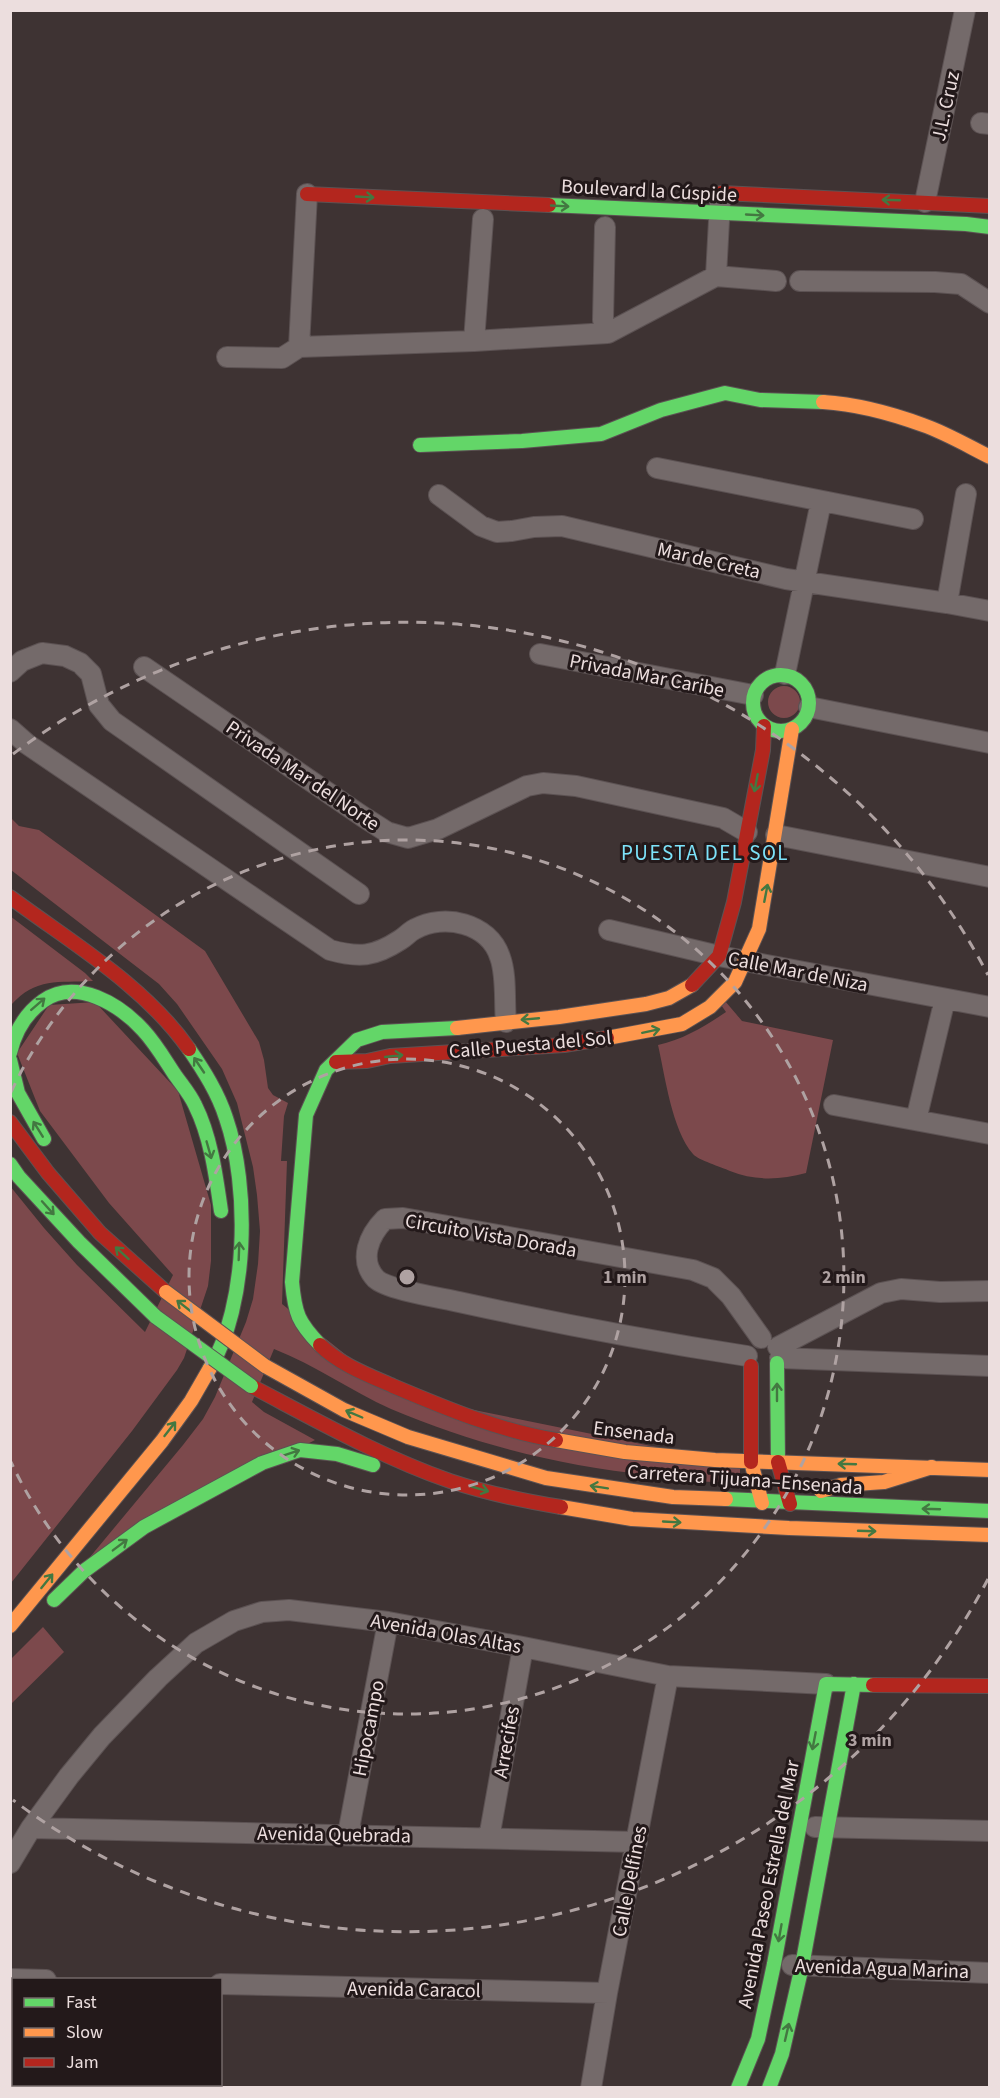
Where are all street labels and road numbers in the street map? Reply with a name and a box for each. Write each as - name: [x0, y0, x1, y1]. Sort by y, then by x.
- street label: J.L. Cruz: [925, 69, 967, 144]
- street label: Boulevard la Cúspide: [560, 172, 738, 210]
- street label: Mar de Creta: [655, 536, 763, 586]
- street label: Privada Mar Caribe: [567, 647, 727, 705]
- street label: Privada Mar del Norte: [220, 714, 385, 838]
- street label: Calle Mar de Niza: [725, 945, 870, 999]
- street label: Calle Puesta del Sol: [448, 1024, 612, 1066]
- street label: Circuito Vista Dorada: [403, 1207, 579, 1265]
- street label: Ensenada: [591, 1414, 676, 1452]
- street label: Carretera Tijuana–Ensenada: [626, 1458, 864, 1502]
- street label: Avenida Olas Altas: [368, 1607, 523, 1661]
- street label: Hipocampo: [346, 1678, 392, 1779]
- street label: Arrecifes: [487, 1704, 527, 1780]
- street label: Avenida Paseo Estrella del Mar: [731, 1758, 807, 2011]
- street label: Avenida Quebrada: [257, 1820, 411, 1850]
- street label: Calle Delfines: [605, 1823, 655, 1939]
- street label: Avenida Agua Marina: [794, 1952, 970, 1986]
- street label: Avenida Caracol: [347, 1975, 481, 2005]

